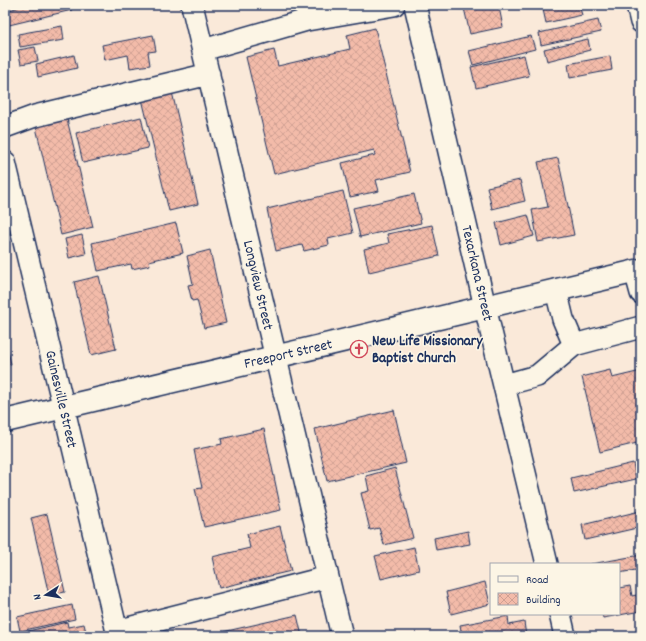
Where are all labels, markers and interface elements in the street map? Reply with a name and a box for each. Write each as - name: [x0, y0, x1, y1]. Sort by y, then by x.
- street label: Texarkana Street: [454, 223, 498, 324]
- street label: Longview Street: [236, 238, 278, 333]
- place label: New Life Missionary Baptist Church: [372, 331, 483, 370]
- street label: Freeport Street: [242, 334, 335, 376]
- church icon: New Life Missionary Baptist Church: [349, 339, 369, 359]
- street label: Gainesville Street: [38, 348, 82, 451]
- legend: [490, 563, 620, 615]
- text: Road: [526, 572, 548, 589]
- north arrow: [26, 575, 66, 615]
- text: N: [30, 592, 47, 601]
- text: Building: [526, 592, 561, 609]

